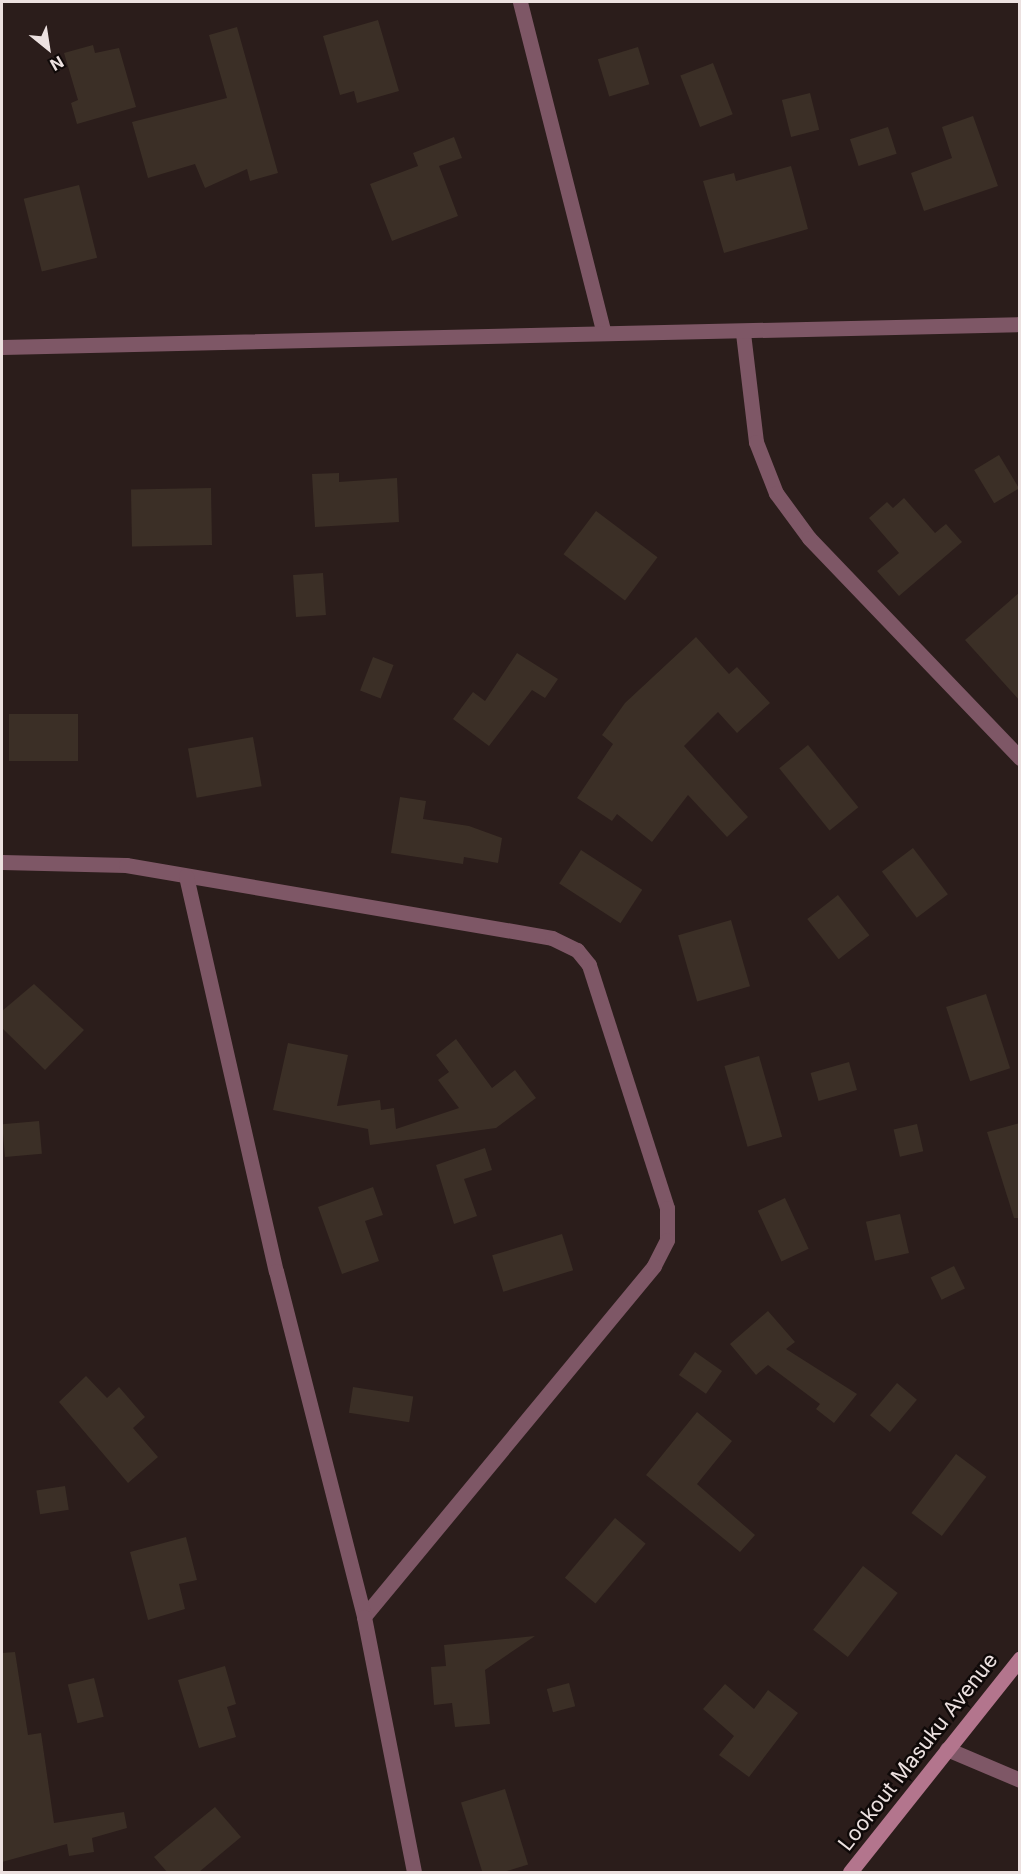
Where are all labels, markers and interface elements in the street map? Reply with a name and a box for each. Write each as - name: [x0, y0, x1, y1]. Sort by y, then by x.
- north arrow: [18, 18, 78, 78]
- text: N: [47, 52, 67, 75]
- street label: Lookout Masuku Avenue: [833, 1648, 1003, 1856]

